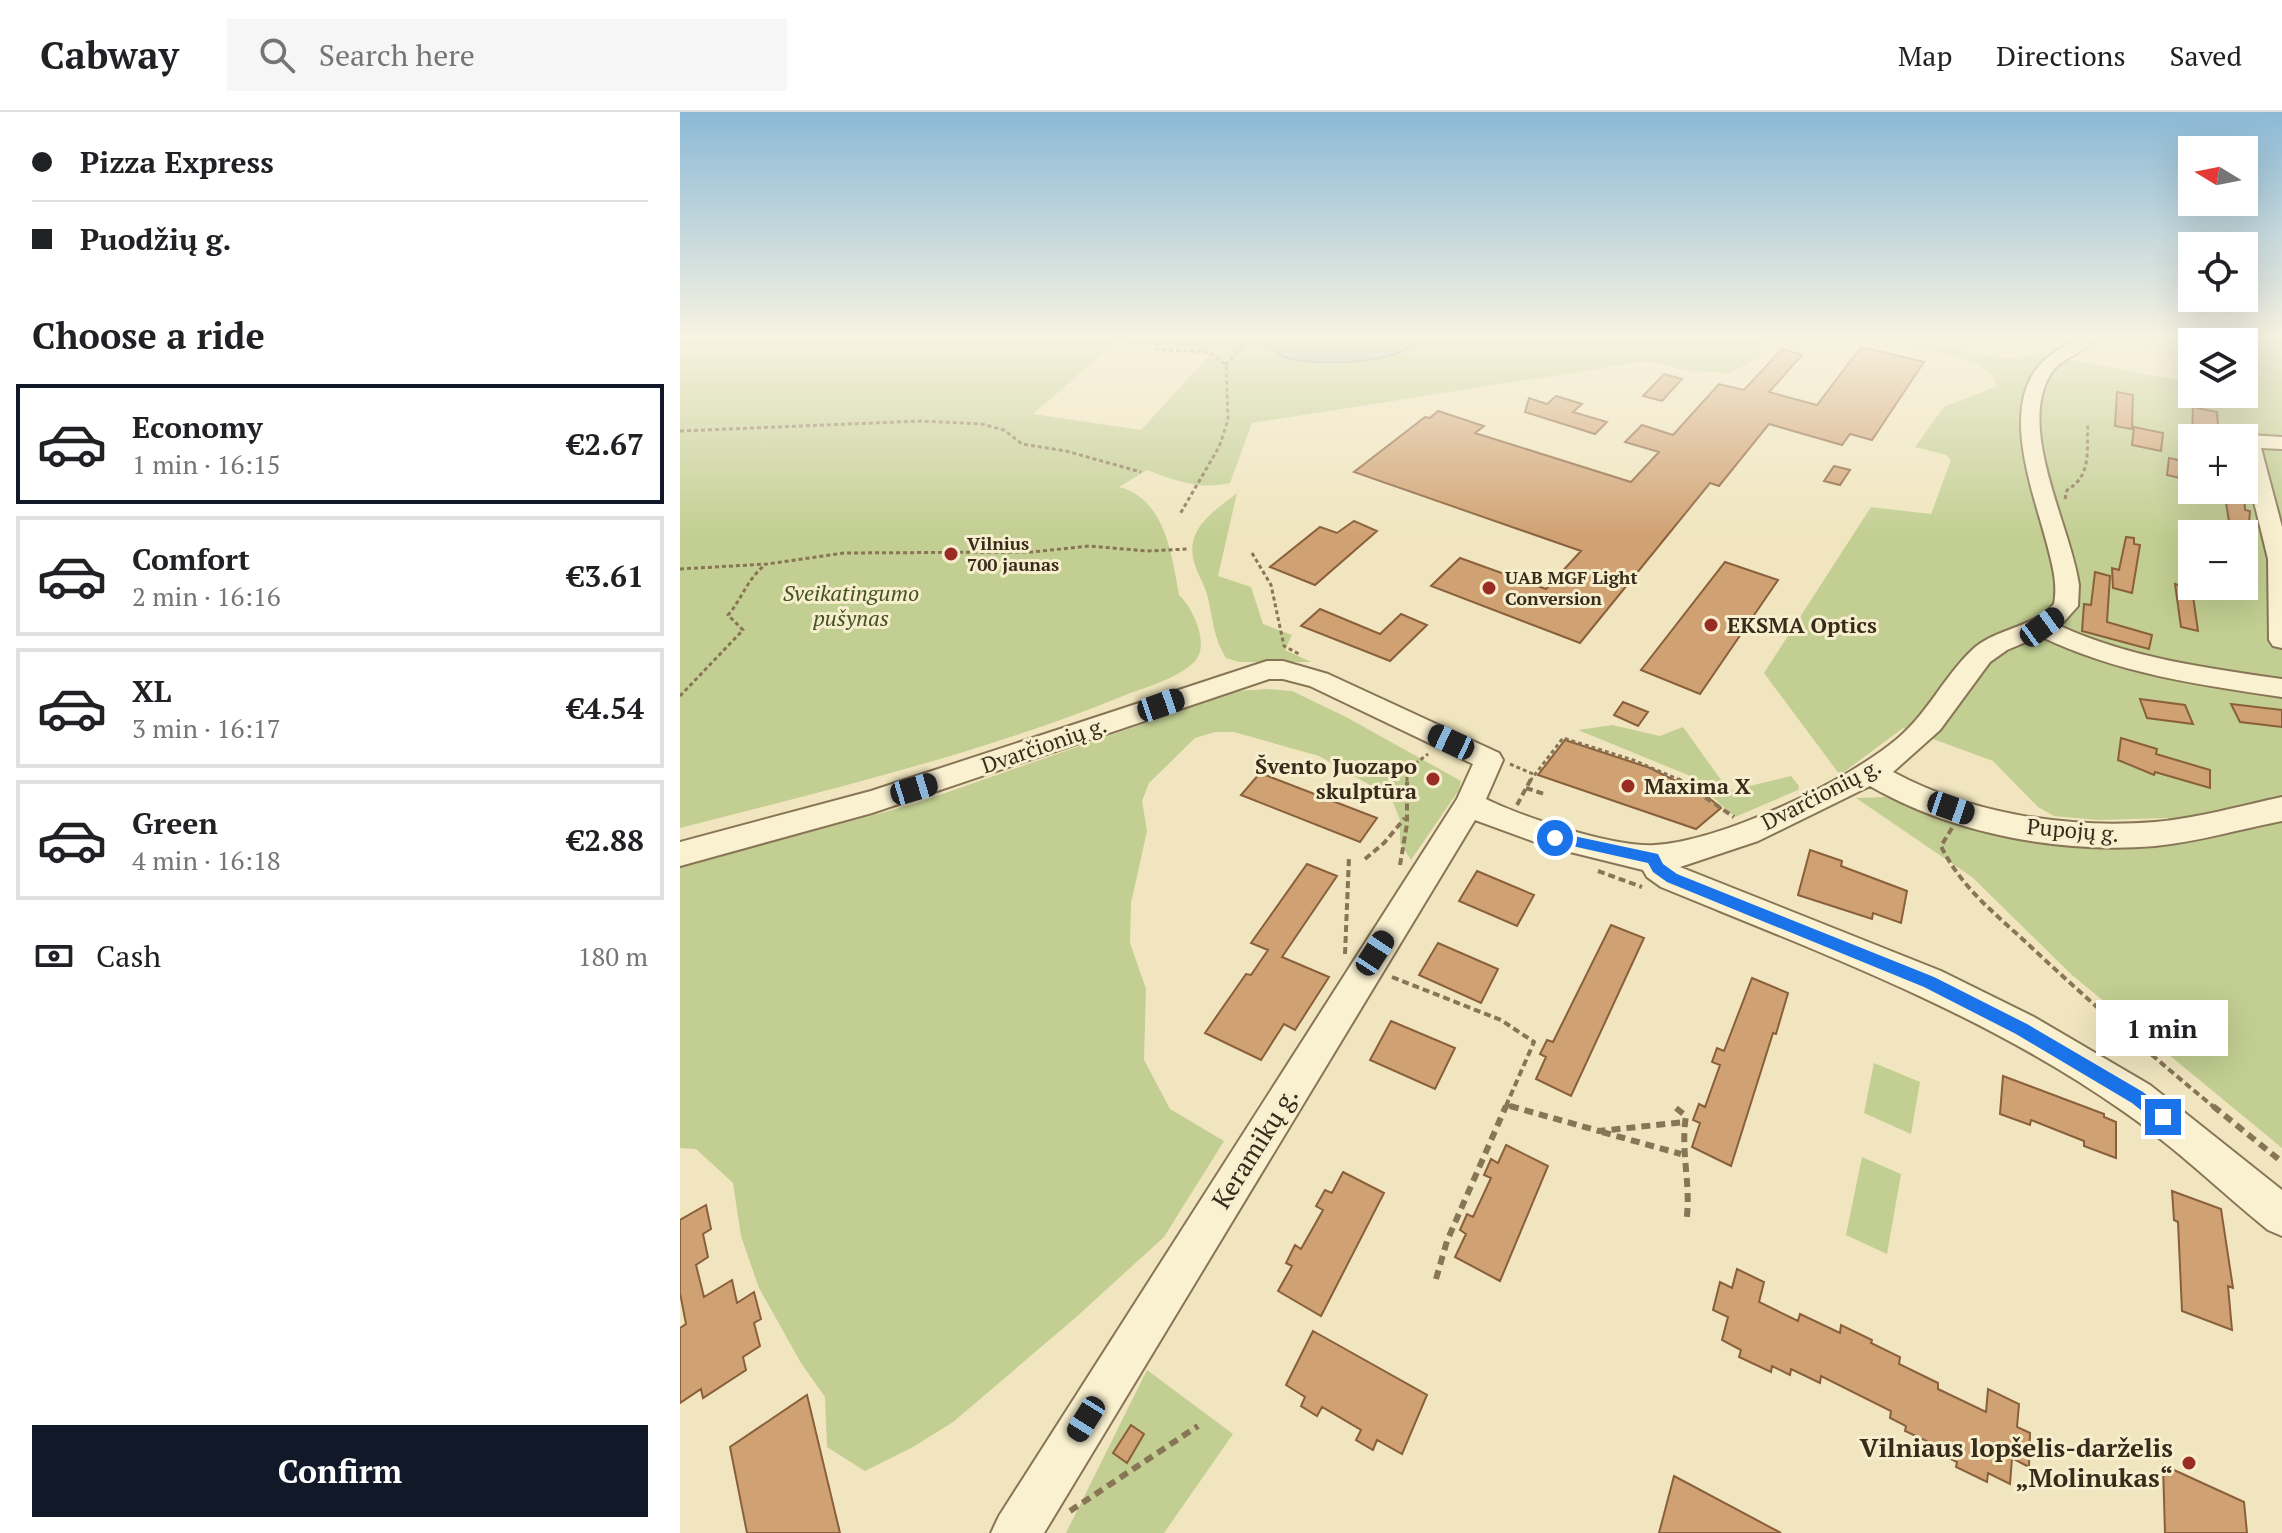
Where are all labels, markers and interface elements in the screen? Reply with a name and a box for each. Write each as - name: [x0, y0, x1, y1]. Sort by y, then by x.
- search box: [227, 19, 787, 91]
- text: Cabway: [40, 30, 179, 80]
- icon: search: [255, 33, 299, 77]
- text: Search here: [319, 35, 475, 75]
- text: Map: [1898, 37, 1952, 74]
- text: Directions: [1996, 37, 2126, 74]
- text: Saved: [2170, 37, 2242, 74]
- north arrow: [2178, 136, 2258, 216]
- map controls: [2178, 136, 2258, 600]
- text: Pizza Express: [80, 142, 274, 182]
- text: Puodžių g.: [80, 219, 231, 259]
- button: locate: [2178, 232, 2258, 312]
- text: Choose a ride: [32, 312, 265, 359]
- button: layers: [2178, 328, 2258, 408]
- text: Economy: [132, 407, 263, 447]
- icon: car: [36, 408, 108, 480]
- text: €2.67: [567, 424, 644, 464]
- button: +: [2178, 424, 2258, 504]
- text: 1 min · 16:15: [132, 447, 281, 481]
- button: −: [2178, 520, 2258, 600]
- place label: Vilnius 700 jaunas: [967, 531, 1059, 576]
- text: Comfort: [132, 539, 250, 579]
- icon: car: [36, 540, 108, 612]
- marker: Vilnius 700 jaunas: [942, 545, 960, 563]
- text: €3.61: [567, 556, 644, 596]
- place label: UAB MGF Light Conversion: [1505, 565, 1638, 610]
- park label: Sveikatingumo pušynas: [783, 578, 919, 632]
- text: 2 min · 16:16: [132, 579, 281, 613]
- marker: UAB MGF Light Conversion: [1480, 579, 1498, 597]
- car: [2016, 603, 2068, 651]
- place label: EKSMA Optics: [1727, 610, 1877, 639]
- marker: EKSMA Optics: [1702, 616, 1720, 634]
- text: XL: [132, 671, 171, 711]
- icon: car: [36, 672, 108, 744]
- car: [1134, 686, 1188, 724]
- text: €4.54: [567, 688, 644, 728]
- street label: Dvarčionių g.: [977, 710, 1110, 780]
- text: 3 min · 16:17: [132, 711, 281, 745]
- car: [1424, 721, 1478, 763]
- place label: Švento Juozapo skulptūra: [1255, 751, 1417, 805]
- street label: Dvarčionių g.: [1756, 751, 1886, 836]
- marker: Švento Juozapo skulptūra: [1424, 770, 1442, 788]
- car: [888, 771, 940, 807]
- place label: Maxima X: [1644, 771, 1751, 800]
- marker: Maxima X: [1619, 777, 1637, 795]
- car: [1924, 789, 1978, 827]
- text: Green: [132, 803, 218, 843]
- icon: car: [36, 804, 108, 876]
- street label: Pupojų g.: [2026, 811, 2120, 848]
- text: €2.88: [567, 820, 644, 860]
- route start: [1537, 820, 1573, 856]
- text: 4 min · 16:18: [132, 843, 281, 877]
- car: [1352, 926, 1398, 980]
- icon: cash: [32, 934, 76, 978]
- text: Cash: [96, 936, 161, 976]
- text: 180 m: [578, 939, 648, 973]
- callout: 1 min: [2097, 1001, 2229, 1057]
- text: 1 min: [2126, 1011, 2198, 1045]
- street label: Keramikų g.: [1203, 1080, 1305, 1215]
- route end: [2145, 1099, 2181, 1135]
- car: [1063, 1392, 1109, 1446]
- button: Confirm: [32, 1425, 648, 1517]
- place label: Vilniaus lopšelis-darželis „Molinukas“: [1859, 1430, 2173, 1494]
- marker: Vilniaus lopšelis-darželis „Molinukas“: [2180, 1454, 2198, 1472]

